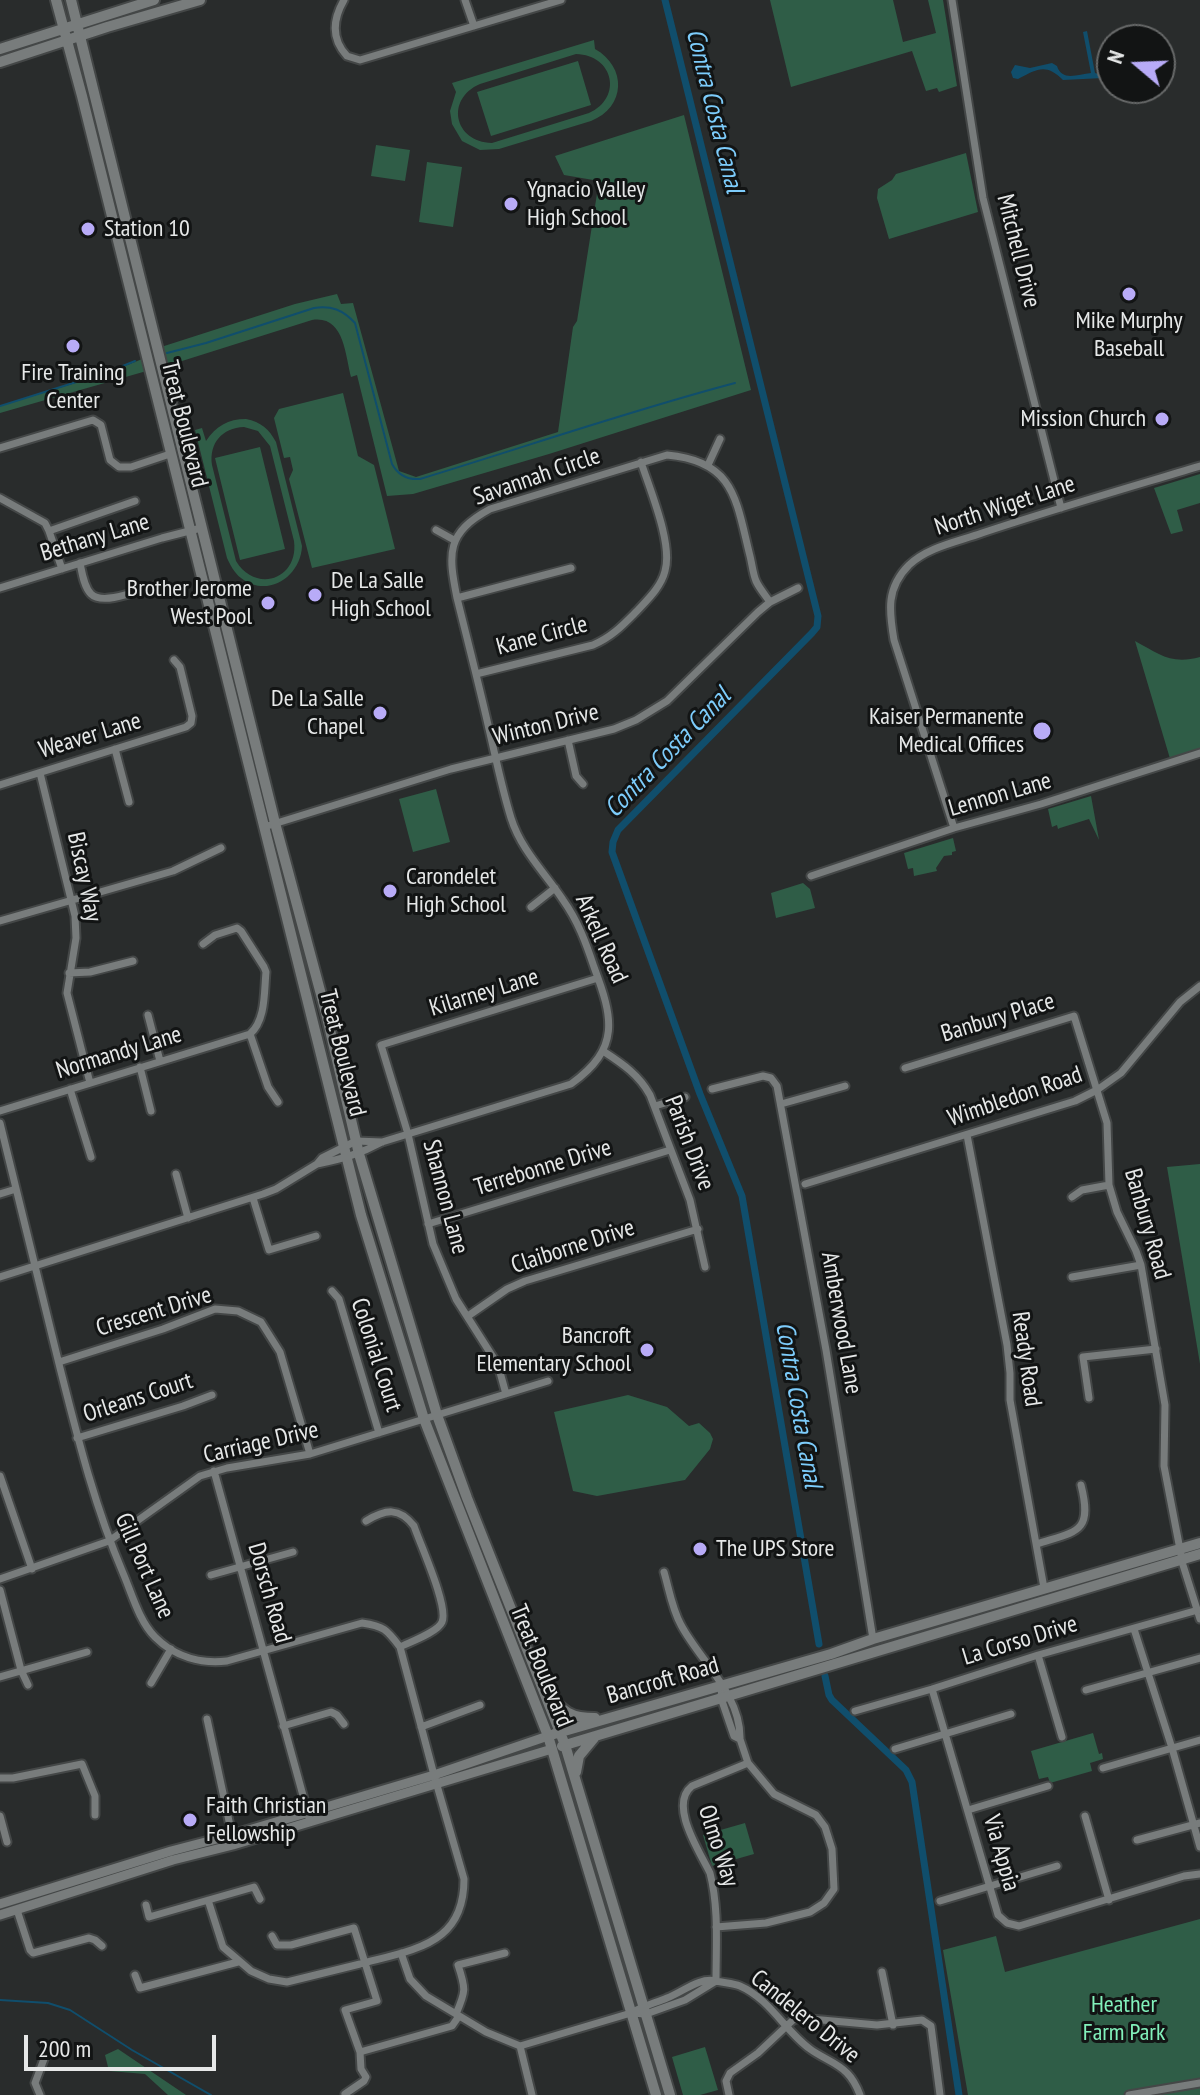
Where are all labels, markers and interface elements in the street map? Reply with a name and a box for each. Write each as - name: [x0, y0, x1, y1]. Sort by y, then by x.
- north arrow: [1096, 24, 1176, 104]
- water label: Contra Costa Canal: [679, 26, 749, 196]
- text: N: [1100, 47, 1130, 67]
- place label: Ygnacio Valley High School: [527, 176, 645, 232]
- street label: Mitchell Drive: [990, 191, 1046, 311]
- marker: Ygnacio Valley High School: [502, 195, 520, 213]
- place label: Station 10: [104, 215, 190, 243]
- marker: Station 10: [79, 220, 97, 238]
- marker: Mike Murphy Baseball: [1120, 285, 1138, 303]
- place label: Mike Murphy Baseball: [1076, 307, 1182, 363]
- marker: Fire Training Center: [64, 337, 82, 355]
- street label: Treat Boulevard: [154, 358, 214, 490]
- place label: Fire Training Center: [21, 359, 125, 415]
- place label: Mission Church: [1020, 405, 1146, 433]
- marker: Mission Church: [1153, 410, 1171, 428]
- street label: Savannah Circle: [470, 442, 604, 512]
- street label: North Wiget Lane: [931, 470, 1079, 542]
- street label: Bethany Lane: [37, 508, 153, 568]
- place label: De La Salle High School: [331, 567, 431, 623]
- place label: Brother Jerome West Pool: [127, 575, 252, 631]
- marker: De La Salle High School: [306, 586, 324, 604]
- marker: Brother Jerome West Pool: [259, 594, 277, 612]
- street label: Kane Circle: [493, 610, 591, 662]
- water label: Contra Costa Canal: [598, 682, 738, 824]
- place label: De La Salle Chapel: [271, 685, 364, 741]
- street label: Winton Drive: [490, 698, 602, 752]
- place label: Kaiser Permanente Medical Offices: [869, 703, 1024, 759]
- marker: De La Salle Chapel: [371, 704, 389, 722]
- street label: Weaver Lane: [35, 707, 145, 765]
- marker: Kaiser Permanente Medical Offices: [1031, 720, 1053, 742]
- street label: Lennon Lane: [945, 767, 1055, 823]
- street label: Biscay Way: [60, 830, 108, 924]
- place label: Carondelet High School: [406, 863, 506, 919]
- marker: Carondelet High School: [381, 882, 399, 900]
- street label: Arkell Road: [569, 890, 633, 988]
- street label: Kilarney Lane: [426, 963, 542, 1023]
- street label: Treat Boulevard: [312, 987, 372, 1119]
- street label: Banbury Place: [938, 987, 1058, 1049]
- street label: Normandy Lane: [53, 1020, 185, 1086]
- street label: Wimbledon Road: [944, 1061, 1086, 1133]
- street label: Parish Drive: [658, 1092, 720, 1194]
- street label: Terrebonne Drive: [471, 1134, 615, 1202]
- street label: Shannon Lane: [416, 1137, 474, 1257]
- street label: Banbury Road: [1117, 1165, 1177, 1283]
- street label: Claiborne Drive: [508, 1214, 638, 1280]
- street label: Amberwood Lane: [814, 1250, 868, 1396]
- street label: Crescent Drive: [93, 1281, 215, 1343]
- street label: Colonial Court: [344, 1295, 408, 1415]
- street label: Ready Road: [1005, 1310, 1047, 1408]
- water label: Contra Costa Canal: [768, 1320, 828, 1490]
- place label: Bancroft Elementary School: [477, 1322, 631, 1378]
- marker: Bancroft Elementary School: [638, 1341, 656, 1359]
- street label: Orleans Court: [80, 1367, 196, 1429]
- street label: Carriage Drive: [201, 1416, 321, 1470]
- street label: Gill Port Lane: [108, 1509, 180, 1623]
- place label: The UPS Store: [716, 1535, 835, 1563]
- street label: Dorsch Road: [241, 1540, 297, 1646]
- marker: The UPS Store: [691, 1540, 709, 1558]
- street label: Treat Boulevard: [503, 1601, 579, 1731]
- street label: La Corso Drive: [959, 1610, 1081, 1672]
- street label: Bancroft Road: [604, 1651, 722, 1711]
- place label: Faith Christian Fellowship: [206, 1792, 326, 1848]
- street label: Olmo Way: [691, 1802, 745, 1890]
- marker: Faith Christian Fellowship: [181, 1811, 199, 1829]
- street label: Via Appia: [976, 1812, 1026, 1894]
- street label: Candelero Drive: [745, 1964, 865, 2070]
- park label: Heather Farm Park: [1083, 1991, 1165, 2047]
- scale bar: [28, 2019, 220, 2069]
- text: 200 m: [38, 2033, 91, 2064]

